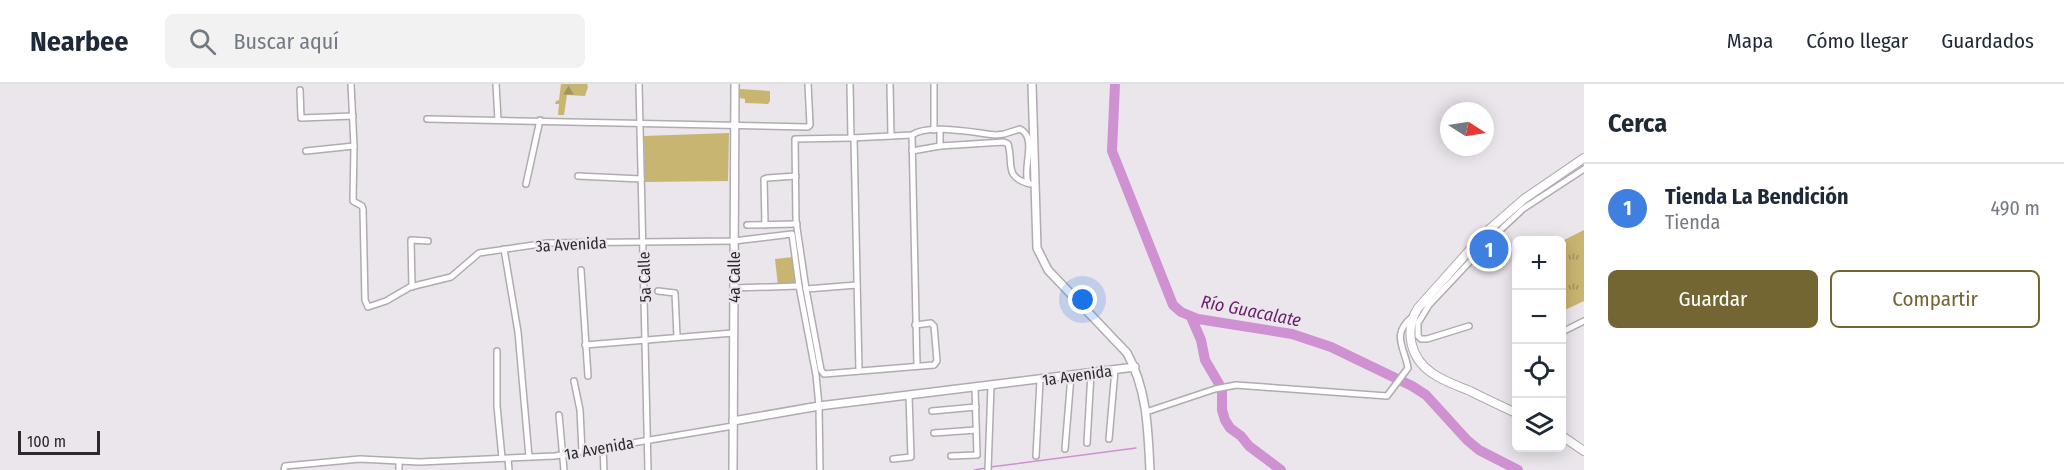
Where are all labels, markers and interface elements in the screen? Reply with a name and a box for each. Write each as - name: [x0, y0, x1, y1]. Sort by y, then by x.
- search box: [165, 14, 585, 68]
- text: Nearbee: [30, 25, 129, 58]
- icon: search: [186, 25, 219, 58]
- text: Buscar aquí: [234, 28, 339, 55]
- text: Mapa: [1727, 28, 1773, 54]
- text: Cómo llegar: [1806, 28, 1908, 54]
- text: Guardados: [1941, 28, 2034, 54]
- north arrow: [1440, 102, 1494, 156]
- text: Cerca: [1608, 108, 1667, 139]
- text: Tienda La Bendición: [1665, 183, 1849, 210]
- text: 1: [1623, 196, 1632, 220]
- text: 490 m: [1990, 196, 2040, 220]
- text: Tienda: [1665, 210, 1720, 234]
- pin: 1: [1470, 226, 1508, 272]
- street label: 3a Avenida: [535, 233, 607, 256]
- map controls: [1512, 236, 1566, 452]
- button: +: [1512, 236, 1566, 290]
- street label: 5a Calle: [634, 251, 655, 303]
- street label: 4a Calle: [725, 251, 744, 303]
- button: Guardar: [1608, 270, 1818, 328]
- button: Compartir: [1830, 270, 2040, 328]
- your location: [1068, 285, 1097, 314]
- button: −: [1512, 290, 1566, 344]
- water label: Río Guacalate: [1199, 291, 1303, 332]
- button: locate: [1512, 344, 1566, 398]
- street label: 1a Avenida: [1041, 361, 1113, 390]
- button: layers: [1512, 398, 1566, 452]
- scale bar: [18, 428, 100, 456]
- text: 100 m: [27, 432, 66, 451]
- street label: 1a Avenida: [563, 433, 635, 464]

